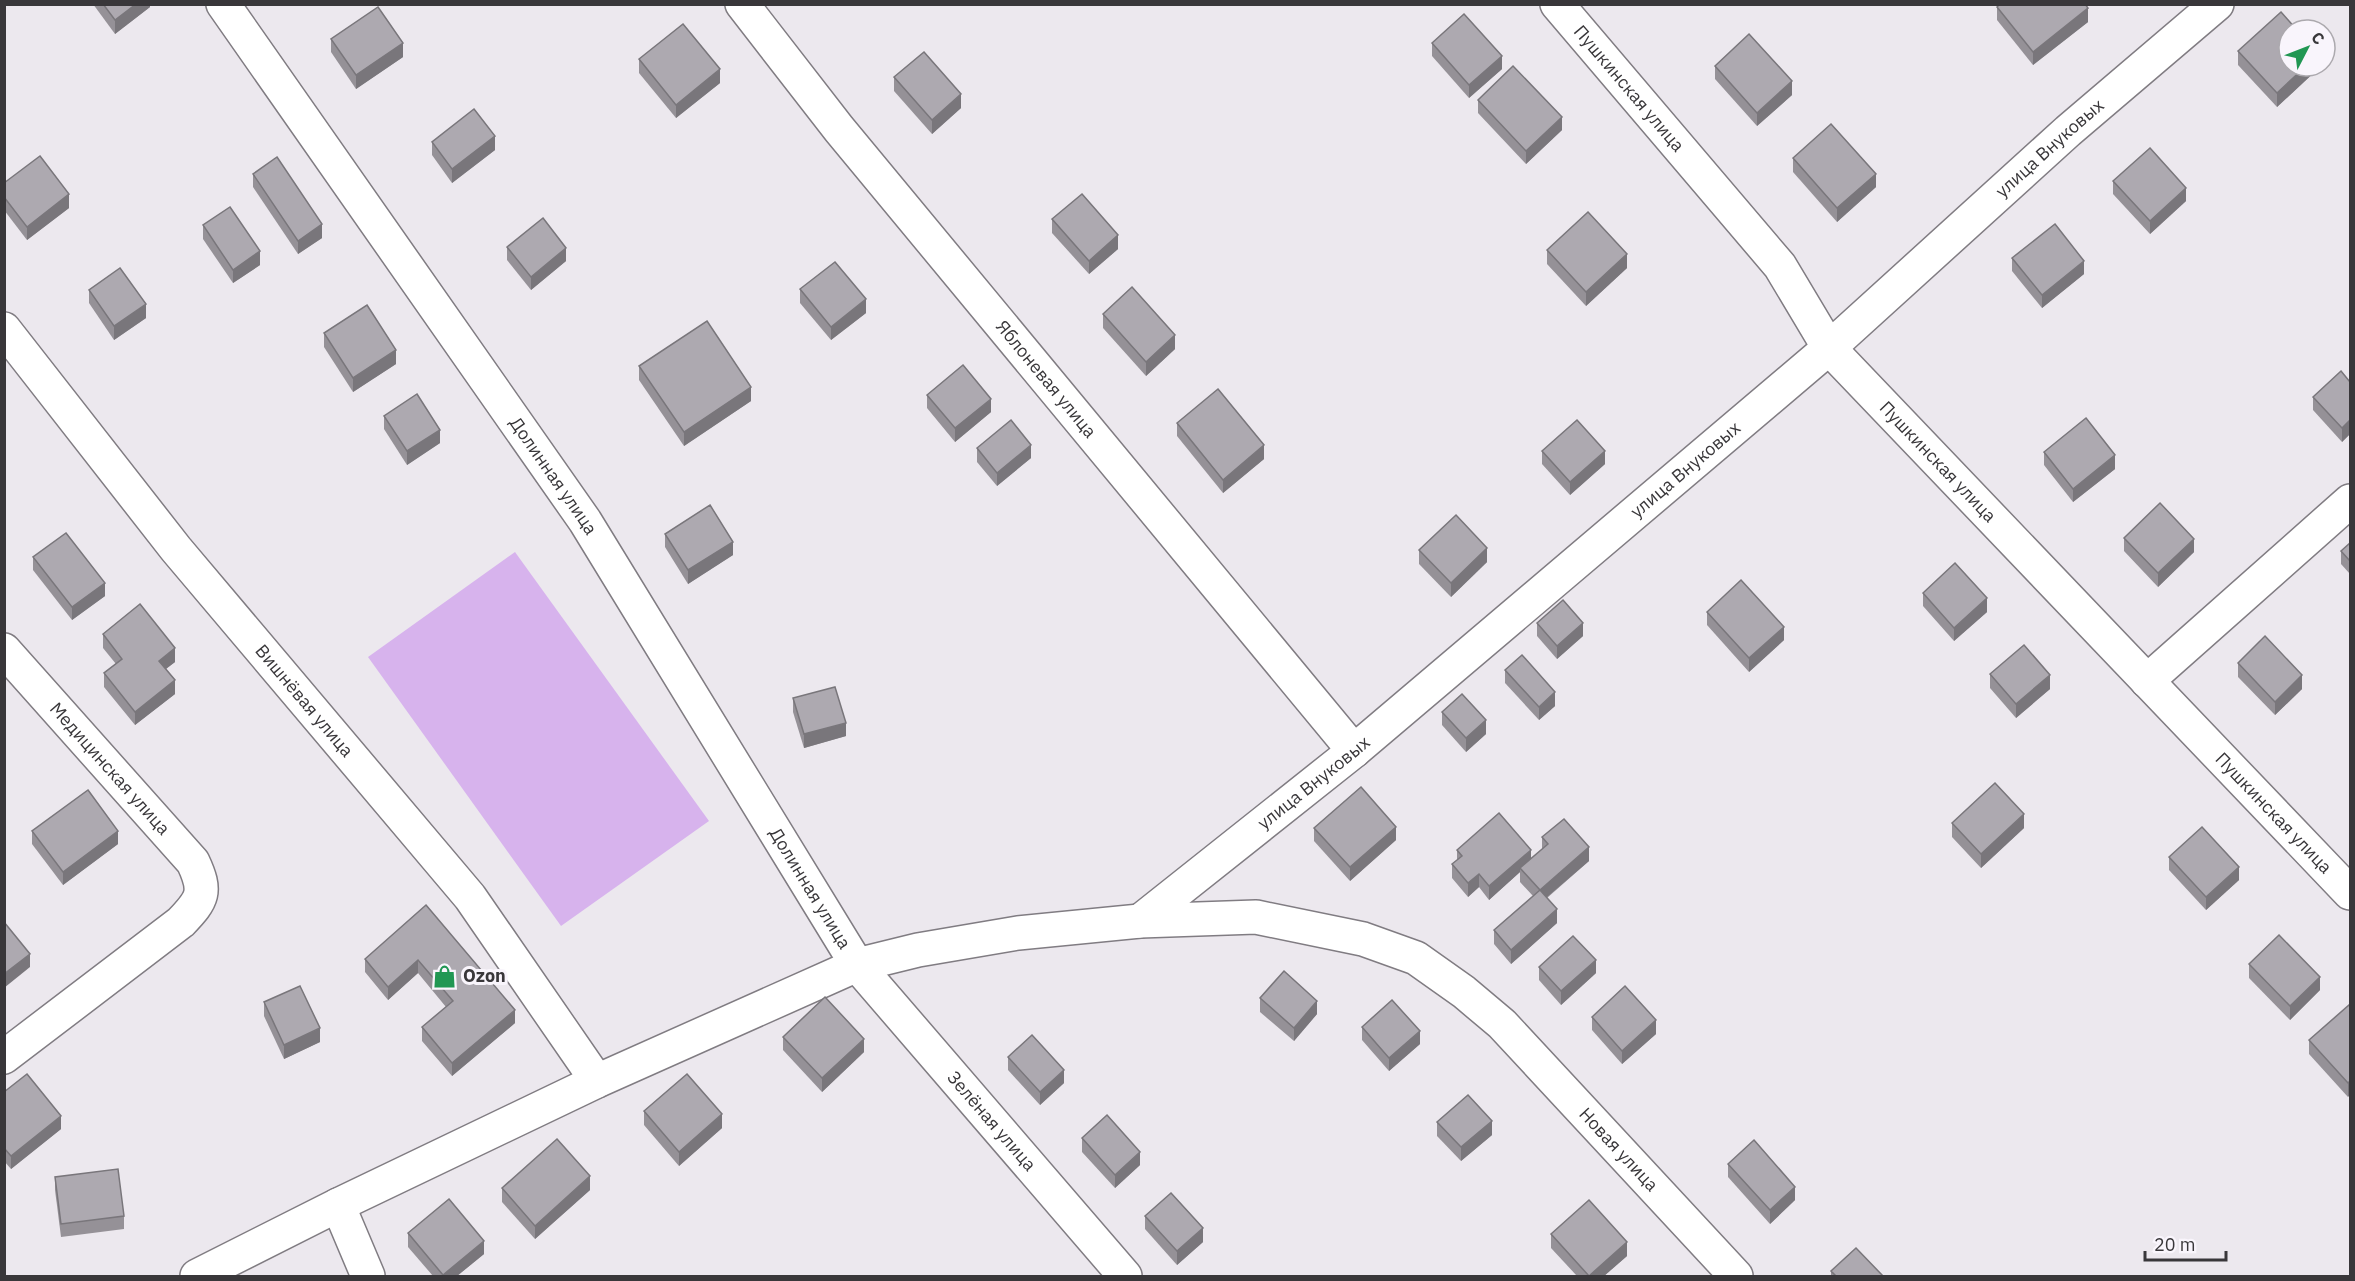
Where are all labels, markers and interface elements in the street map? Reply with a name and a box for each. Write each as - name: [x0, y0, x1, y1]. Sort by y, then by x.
- north arrow: [2277, 18, 2337, 78]
- street label: Пушкинская улица: [1569, 20, 1690, 157]
- text: С: [2307, 27, 2329, 49]
- street label: улица Внуковых: [1991, 94, 2108, 202]
- street label: Яблоневая улица: [991, 315, 1102, 443]
- street label: Пушкинская улица: [1875, 396, 2002, 527]
- street label: Долинная улица: [505, 412, 603, 539]
- street label: улица Внуковых: [1625, 416, 1745, 523]
- street label: Вишнёвая улица: [250, 639, 359, 762]
- street label: Медицинская улица: [45, 697, 176, 840]
- street label: улица Внуковых: [1253, 731, 1374, 834]
- street label: Пушкинская улица: [2211, 747, 2338, 878]
- street label: Долинная улица: [765, 823, 857, 953]
- shop icon: Ozon: [432, 963, 458, 989]
- place label: Ozon: [463, 964, 506, 987]
- street label: Зелёная улица: [943, 1066, 1042, 1176]
- street label: Новая улица: [1574, 1102, 1664, 1196]
- scale bar: [2145, 1224, 2226, 1262]
- text: 20 m: [2154, 1233, 2196, 1256]

